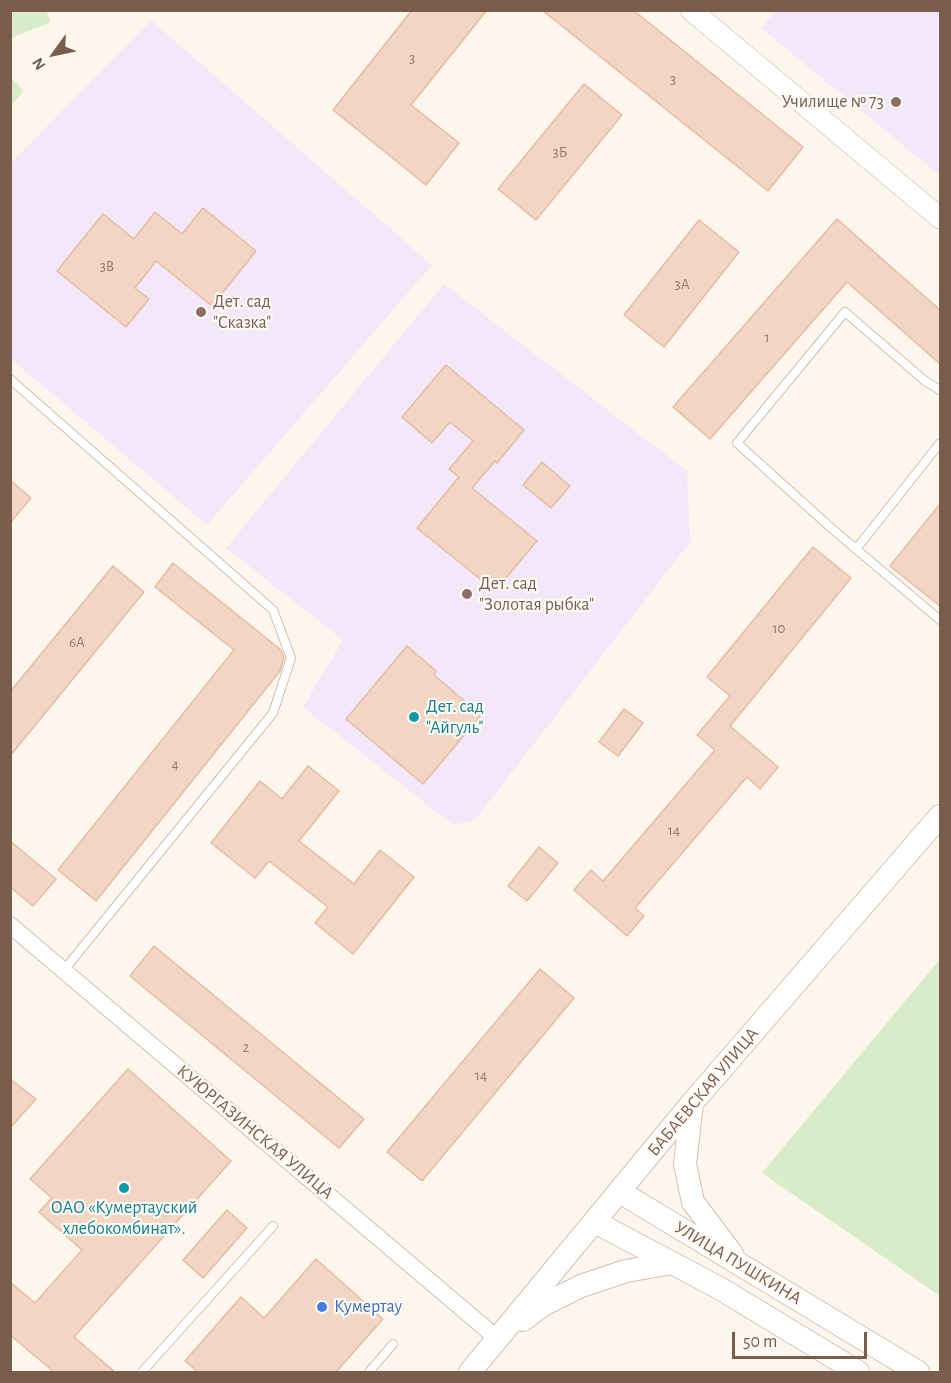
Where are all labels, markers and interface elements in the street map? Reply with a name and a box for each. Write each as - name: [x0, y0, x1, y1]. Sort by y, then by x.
- north arrow: [24, 24, 84, 84]
- house number: 3: [409, 49, 415, 67]
- text: N: [29, 55, 49, 73]
- house number: 3: [670, 70, 676, 88]
- place label: Училище № 73: [781, 91, 884, 113]
- marker: Училище № 73: [889, 95, 903, 109]
- house number: 3Б: [553, 143, 567, 161]
- house number: 3В: [100, 257, 114, 275]
- house number: 3А: [675, 275, 689, 293]
- place label: Дет. сад "Сказка": [213, 291, 271, 334]
- marker: Дет. сад "Сказка": [194, 305, 208, 319]
- house number: 1: [764, 328, 770, 346]
- place label: Дет. сад "Золотая рыбка": [479, 573, 594, 616]
- marker: Дет. сад "Золотая рыбка": [460, 587, 474, 601]
- house number: 10: [772, 619, 786, 637]
- house number: 6А: [69, 633, 85, 651]
- place label: Дет. сад "Айгуль": [426, 696, 484, 738]
- marker: Дет. сад "Айгуль": [407, 710, 421, 724]
- house number: 4: [171, 755, 179, 773]
- house number: 14: [668, 821, 680, 839]
- street label: БАБАЕВСКАЯ УЛИЦА: [643, 1023, 763, 1161]
- house number: 2: [243, 1038, 249, 1056]
- street label: КУЮРГАЗИНСКАЯ УЛИЦА: [172, 1060, 338, 1204]
- house number: 14: [475, 1066, 487, 1084]
- marker: ОАО «Кумертауский хлебокомбинат».: [117, 1181, 131, 1195]
- place label: ОАО «Кумертауский хлебокомбинат».: [51, 1197, 197, 1240]
- street label: УЛИЦА ПУШКИНА: [671, 1217, 805, 1309]
- place label: Кумертау: [334, 1296, 402, 1318]
- marker: Кумертау: [315, 1300, 329, 1314]
- scale bar: [735, 1320, 870, 1358]
- text: 50 m: [743, 1333, 777, 1351]

